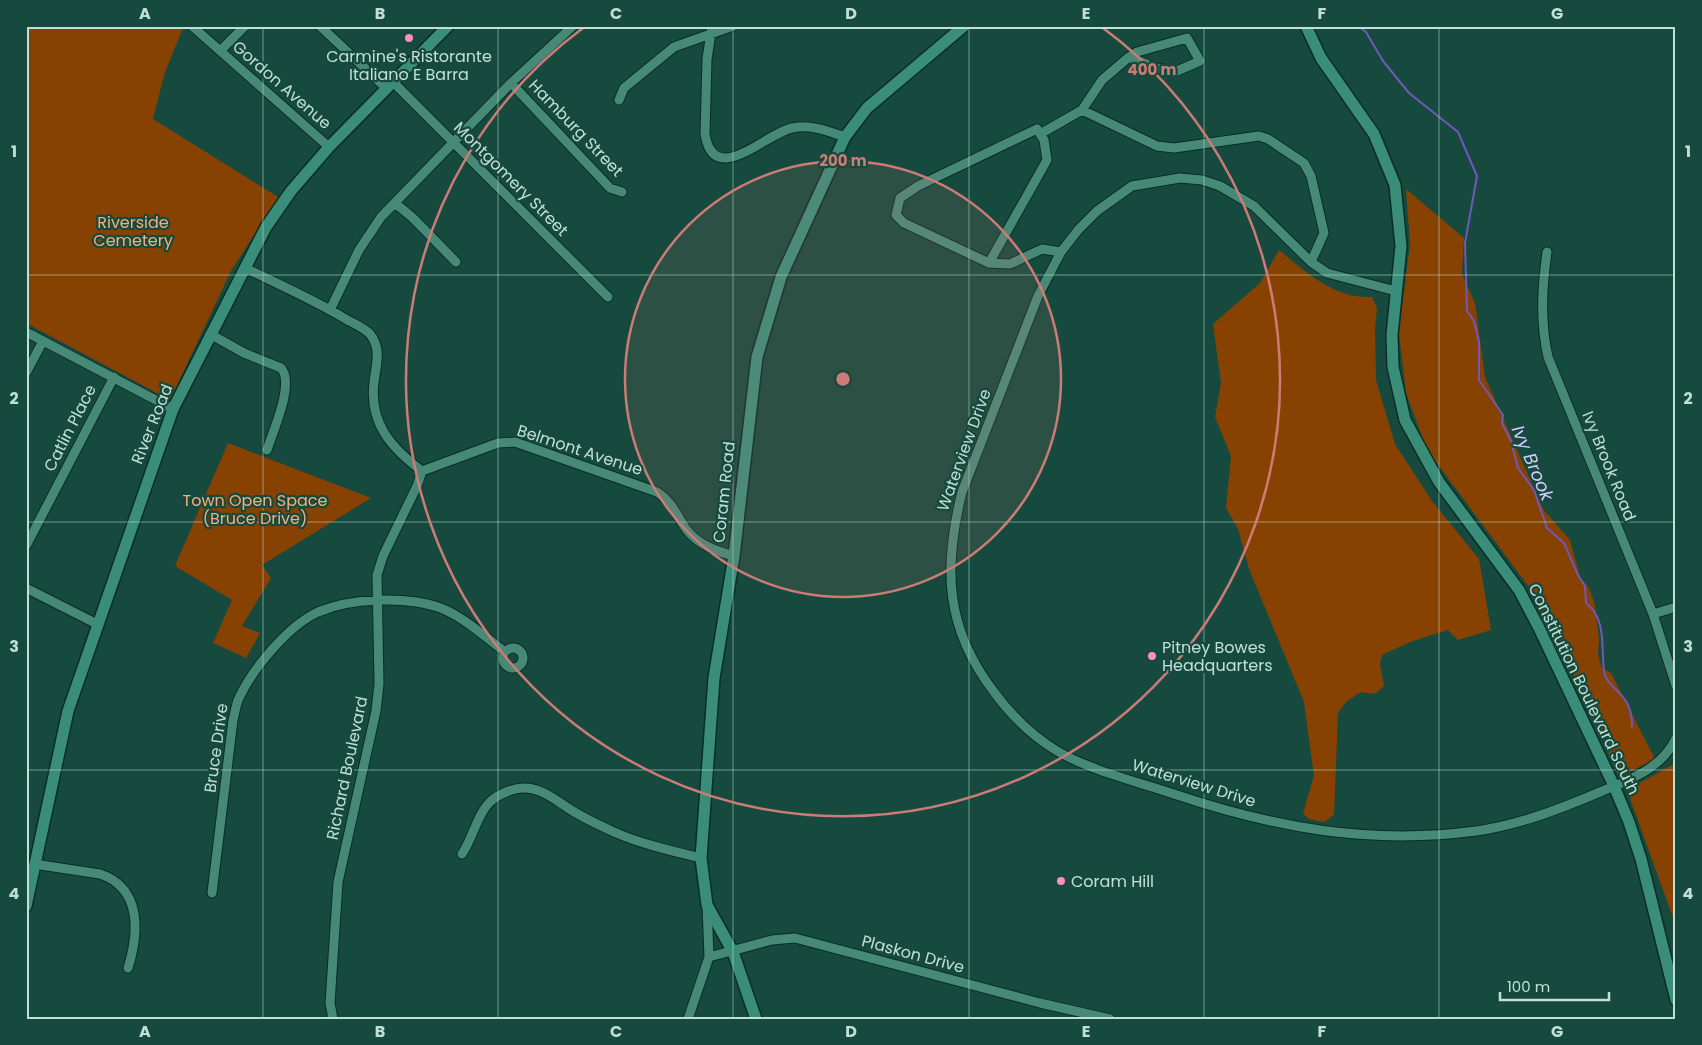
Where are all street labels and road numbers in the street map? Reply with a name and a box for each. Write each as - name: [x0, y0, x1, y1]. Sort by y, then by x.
- street label: Gordon Avenue: [228, 36, 337, 135]
- street label: Hamburg Street: [523, 74, 629, 182]
- street label: Montgomery Street: [449, 117, 574, 242]
- street label: Catlin Place: [38, 380, 102, 476]
- street label: River Road: [126, 381, 178, 467]
- street label: Waterview Drive: [931, 386, 997, 514]
- street label: Ivy Brook Road: [1577, 408, 1641, 524]
- street label: Belmont Avenue: [514, 419, 646, 481]
- street label: Coram Road: [707, 440, 741, 544]
- street label: Constitution Boulevard South: [1523, 579, 1645, 799]
- street label: Richard Boulevard: [321, 694, 373, 842]
- street label: Bruce Drive: [198, 702, 234, 794]
- street label: Waterview Drive: [1129, 753, 1259, 813]
- street label: Plaskon Drive: [859, 929, 967, 979]

